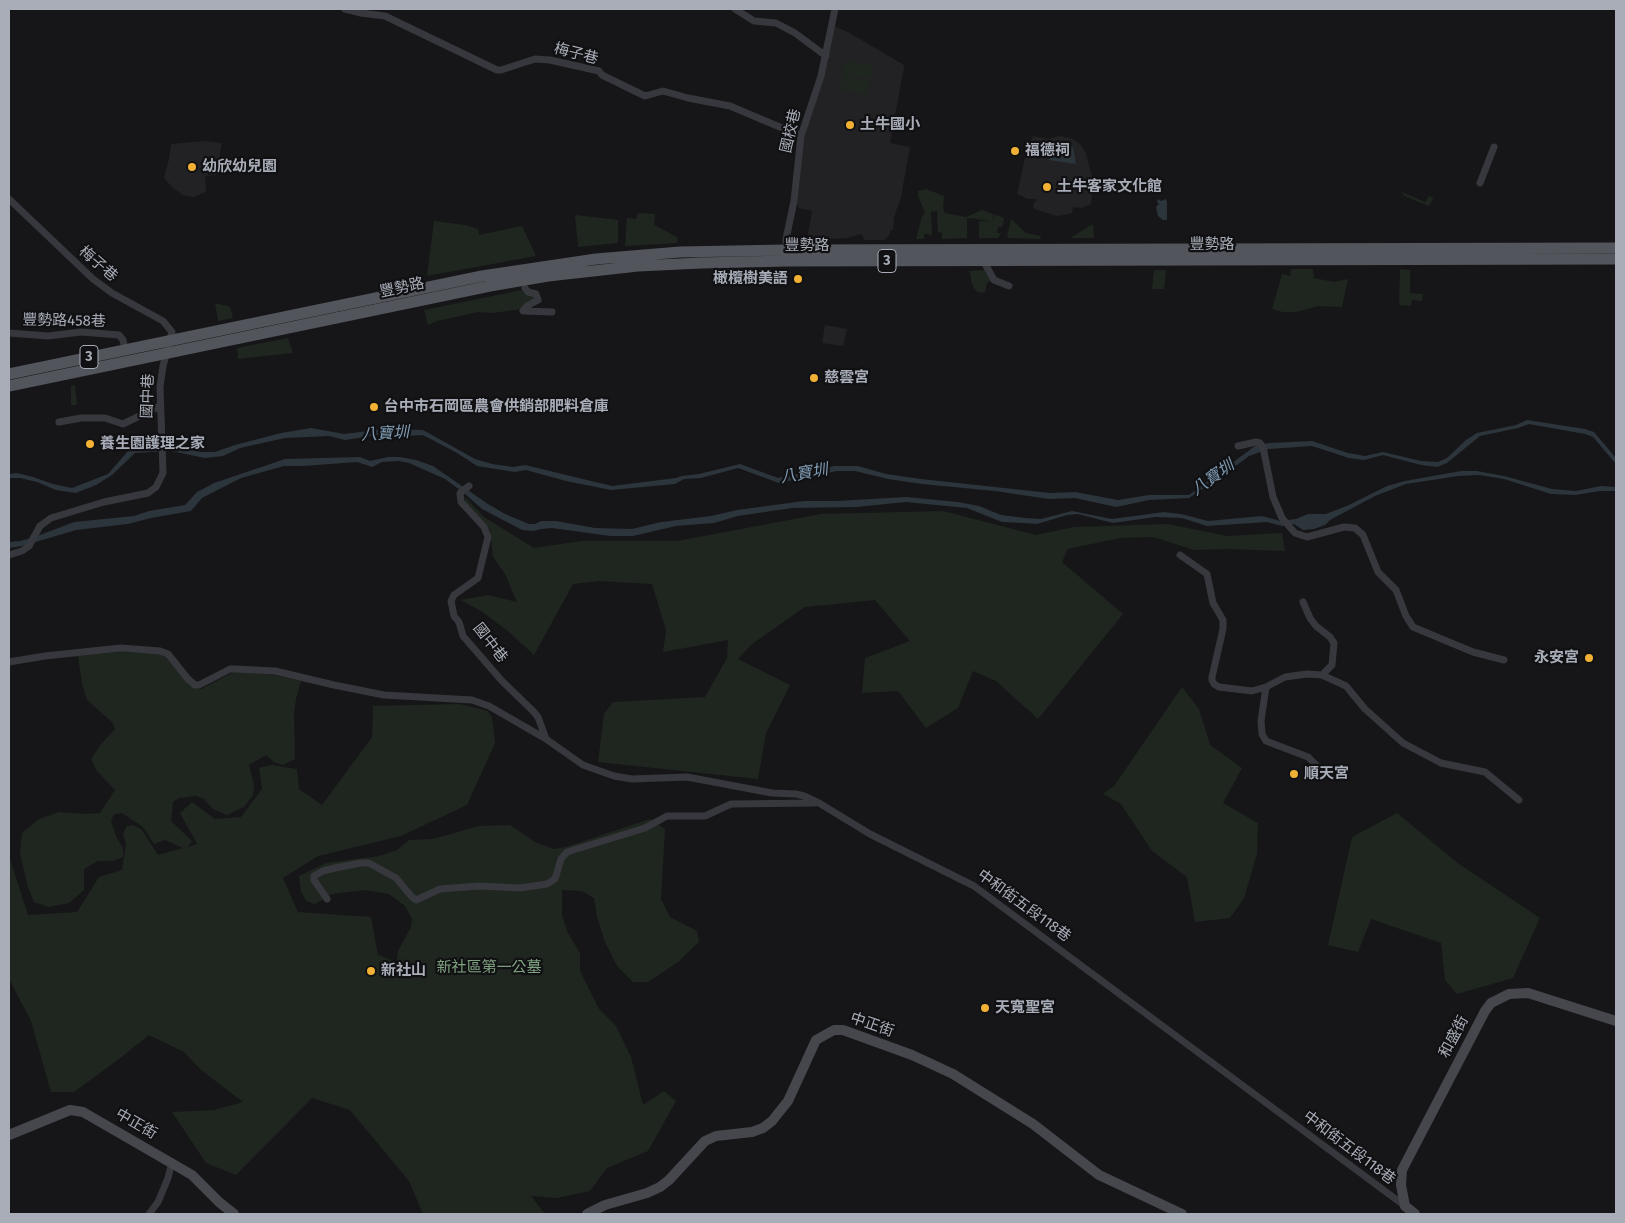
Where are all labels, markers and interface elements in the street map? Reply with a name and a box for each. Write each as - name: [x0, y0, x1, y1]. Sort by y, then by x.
- street label: 梅子巷: [552, 40, 600, 68]
- street label: 國校巷: [777, 107, 805, 155]
- place label: 土牛國小: [860, 116, 920, 134]
- marker: 土牛國小: [844, 119, 856, 131]
- place label: 福德祠: [1025, 142, 1070, 160]
- marker: 福德祠: [1009, 145, 1021, 157]
- place label: 幼欣幼兒園: [202, 158, 277, 176]
- marker: 幼欣幼兒園: [186, 161, 198, 173]
- place label: 土牛客家文化館: [1057, 178, 1162, 196]
- marker: 土牛客家文化館: [1041, 181, 1053, 193]
- street label: 豐勢路: [1190, 236, 1234, 254]
- street label: 豐勢路: [785, 237, 829, 255]
- street label: 梅子巷: [75, 242, 121, 286]
- road number: 3: [878, 250, 896, 272]
- place label: 橄欖樹美語: [713, 270, 788, 288]
- marker: 橄欖樹美語: [792, 273, 804, 285]
- street label: 豐勢路: [378, 275, 426, 301]
- street label: 豐勢路458巷: [22, 311, 106, 331]
- road number: 3: [80, 346, 98, 368]
- place label: 慈雲宮: [824, 369, 869, 387]
- marker: 慈雲宮: [808, 372, 820, 384]
- street label: 國中巷: [138, 373, 158, 419]
- place label: 台中市石岡區農會供銷部肥料倉庫: [384, 398, 609, 416]
- marker: 台中市石岡區農會供銷部肥料倉庫: [368, 401, 380, 413]
- water label: 八寶圳: [361, 423, 409, 445]
- place label: 養生園護理之家: [100, 435, 205, 453]
- marker: 養生園護理之家: [84, 438, 96, 450]
- water label: 八寶圳: [1188, 456, 1238, 500]
- water label: 八寶圳: [779, 460, 829, 488]
- street label: 國中巷: [469, 620, 511, 666]
- place label: 永安宮: [1534, 649, 1579, 667]
- marker: 永安宮: [1583, 652, 1595, 664]
- place label: 順天宮: [1304, 765, 1349, 783]
- marker: 順天宮: [1288, 768, 1300, 780]
- street label: 中和街五段118巷: [974, 866, 1074, 946]
- park label: 新社區第一公墓: [437, 959, 541, 977]
- place label: 新社山: [381, 962, 426, 980]
- marker: 新社山: [365, 965, 377, 977]
- place label: 天寬聖宮: [995, 999, 1055, 1017]
- marker: 天寬聖宮: [979, 1002, 991, 1014]
- street label: 中正街: [848, 1009, 896, 1041]
- street label: 和盛街: [1435, 1013, 1473, 1061]
- street label: 中正街: [112, 1105, 160, 1143]
- street label: 中和街五段118巷: [1299, 1107, 1399, 1189]

